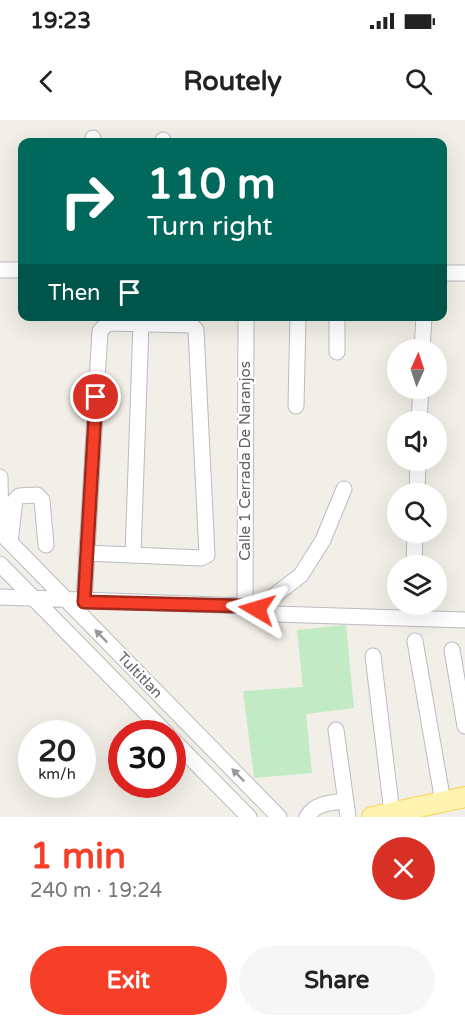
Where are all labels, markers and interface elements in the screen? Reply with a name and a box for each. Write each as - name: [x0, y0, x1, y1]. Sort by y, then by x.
- text: 19:23: [30, 8, 91, 34]
- icon: back: [30, 65, 63, 98]
- text: Routely: [183, 65, 282, 98]
- icon: search: [402, 65, 435, 98]
- text: 110 m: [147, 159, 276, 210]
- icon: right: [48, 162, 126, 240]
- text: Turn right: [147, 210, 273, 243]
- icon: arrive: [113, 276, 146, 309]
- text: Then: [48, 280, 101, 306]
- north arrow: [387, 339, 447, 399]
- map controls: [387, 339, 447, 615]
- street label: Calle 1 Cerrada De Naranjos: [236, 361, 254, 561]
- pin: [70, 371, 121, 422]
- icon: arrive: [79, 380, 112, 413]
- button: sound: [387, 411, 447, 471]
- button: search: [387, 483, 447, 543]
- button: layers: [387, 555, 447, 615]
- position arrow: [225, 577, 289, 641]
- one-way arrow: [95, 629, 109, 643]
- street label: Tultitlan: [114, 648, 166, 702]
- speed limit sign: 30: [108, 720, 186, 798]
- text: 20: [38, 733, 76, 770]
- text: km/h: [38, 765, 76, 783]
- one-way arrow: [231, 768, 245, 783]
- text: 1 min: [30, 835, 126, 878]
- button: close: [372, 837, 435, 900]
- text: 240 m · 19:24: [30, 879, 162, 903]
- button: Exit: [30, 946, 227, 1015]
- button: Share: [239, 946, 435, 1015]

